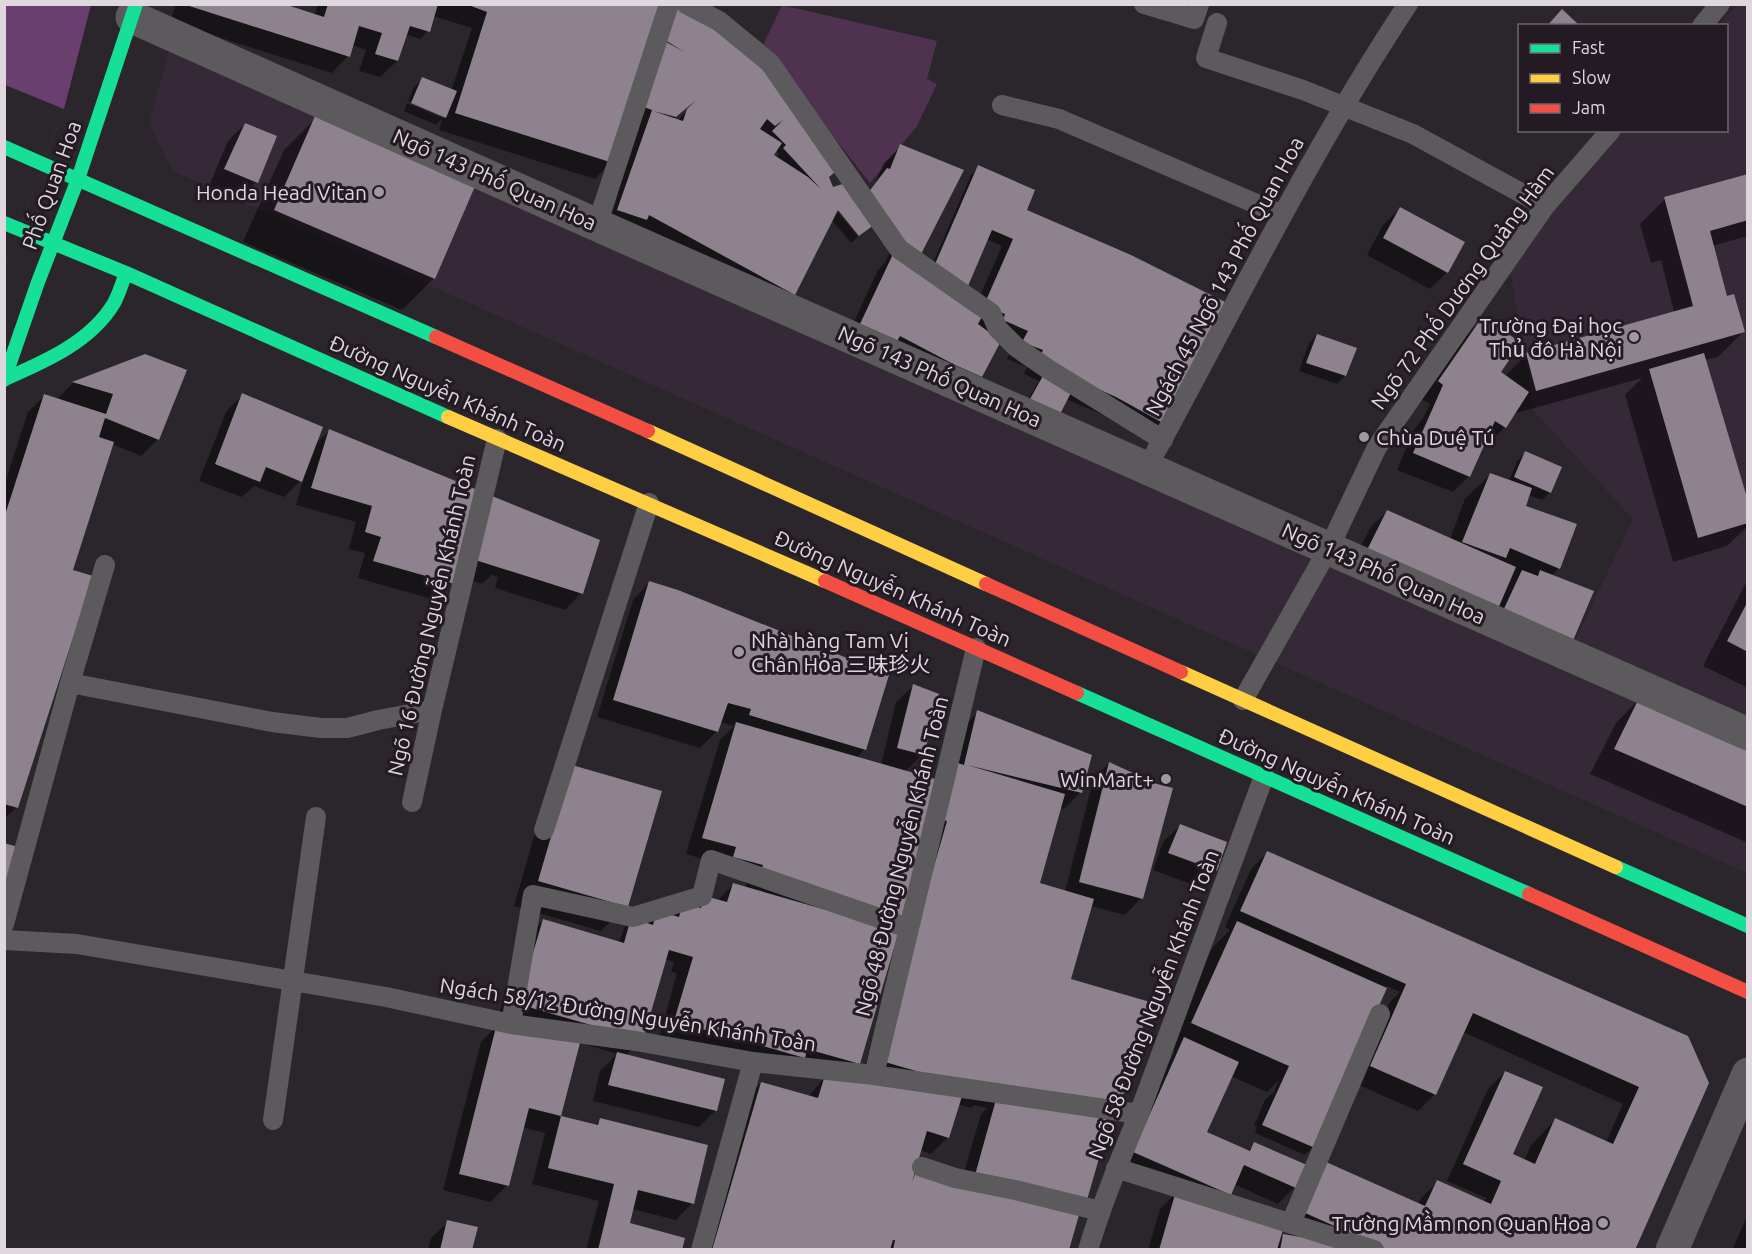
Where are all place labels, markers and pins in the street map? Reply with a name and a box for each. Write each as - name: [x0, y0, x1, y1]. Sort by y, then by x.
- place label: Honda Head Vitan: [196, 180, 367, 204]
- marker: Honda Head Vitan: [372, 185, 386, 199]
- place label: Trường Đại học Thủ đô Hà Nội: [1480, 313, 1622, 361]
- marker: Trường Đại học Thủ đô Hà Nội: [1627, 330, 1641, 344]
- place label: Chùa Duệ Tú: [1376, 425, 1495, 449]
- marker: Chùa Duệ Tú: [1357, 430, 1371, 444]
- place label: Nhà hàng Tam Vị Chân Hỏa 三味珍火: [751, 628, 930, 676]
- marker: Nhà hàng Tam Vị Chân Hỏa 三味珍火: [732, 645, 746, 659]
- place label: WinMart+: [1060, 767, 1154, 791]
- marker: WinMart+: [1159, 772, 1173, 786]
- place label: Trường Mầm non Quan Hoa: [1332, 1209, 1591, 1235]
- marker: Trường Mầm non Quan Hoa: [1596, 1216, 1610, 1230]

